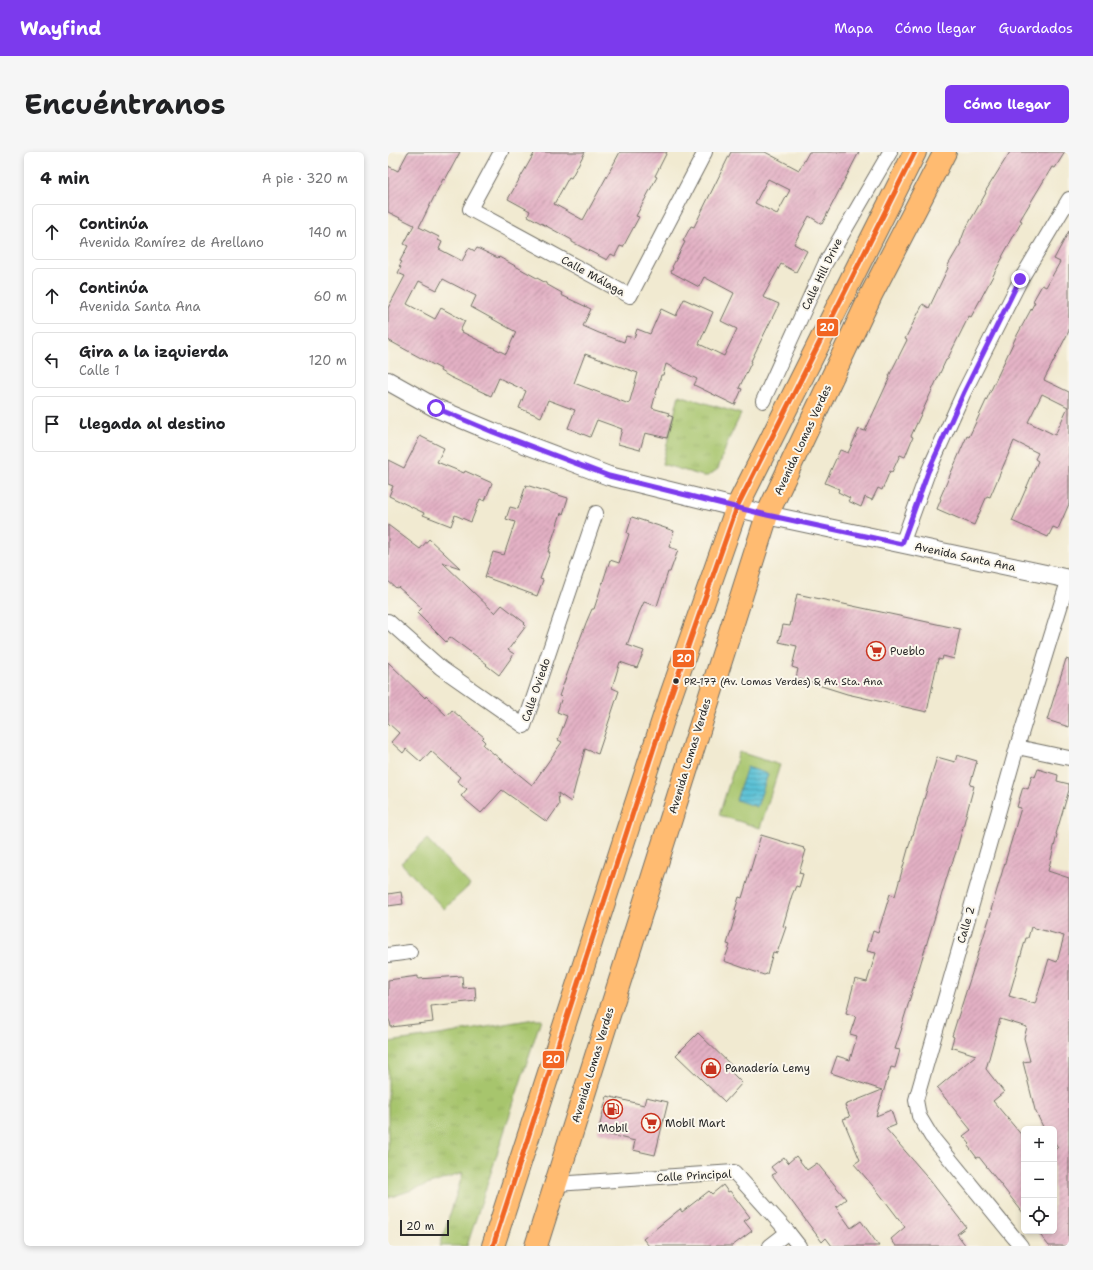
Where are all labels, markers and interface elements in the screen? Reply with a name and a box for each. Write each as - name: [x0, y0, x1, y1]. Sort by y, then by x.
- text: Wayfind: [20, 16, 101, 41]
- text: Mapa: [834, 19, 873, 37]
- text: Cómo llegar: [895, 19, 976, 37]
- text: Guardados: [998, 19, 1073, 37]
- text: Encuéntranos: [24, 85, 226, 123]
- button: Cómo llegar: [945, 85, 1069, 123]
- text: 4 min: [40, 167, 90, 189]
- text: A pie · 320 m: [262, 170, 348, 187]
- text: Continúa: [79, 214, 148, 234]
- icon: ahead: [41, 221, 63, 243]
- text: 140 m: [308, 224, 347, 241]
- text: Avenida Ramírez de Arellano: [79, 234, 264, 251]
- street label: Calle Hill Drive: [798, 236, 846, 312]
- street label: Calle Málaga: [558, 252, 628, 300]
- route end: [1011, 270, 1029, 288]
- text: Continúa: [79, 278, 148, 298]
- icon: ahead: [41, 285, 63, 307]
- text: 60 m: [314, 288, 347, 305]
- text: Avenida Santa Ana: [79, 298, 201, 315]
- line badge: 20: [816, 318, 839, 337]
- text: 20: [819, 320, 835, 335]
- text: Gira a la izquierda: [79, 342, 228, 362]
- icon: left: [41, 349, 63, 371]
- text: 120 m: [309, 352, 347, 369]
- text: Calle 1: [79, 362, 120, 379]
- street label: Avenida Lomas Verdes: [771, 382, 835, 498]
- route start: [427, 399, 445, 417]
- icon: arrive: [41, 413, 63, 435]
- text: Llegada al destino: [79, 414, 226, 434]
- street label: Avenida Santa Ana: [913, 539, 1017, 575]
- supermarket icon: Pueblo: [865, 640, 887, 662]
- place label: Pueblo: [890, 644, 925, 659]
- line badge: 20: [672, 649, 695, 668]
- text: 20: [676, 651, 692, 666]
- street label: Calle Oviedo: [518, 656, 554, 724]
- place label: PR-177 (Av. Lomas Verdes) & Av. Sta. Ana: [684, 675, 883, 688]
- marker: PR-177 (Av. Lomas Verdes) & Av. Sta. Ana: [671, 676, 681, 686]
- street label: Avenida Lomas Verdes: [665, 696, 715, 816]
- street label: Calle 2: [954, 905, 978, 945]
- street label: Avenida Lomas Verdes: [568, 1005, 618, 1125]
- line badge: 20: [542, 1050, 565, 1069]
- text: 20: [545, 1052, 561, 1067]
- shop icon: Panadería Lemy: [700, 1057, 722, 1079]
- place label: Panadería Lemy: [725, 1061, 810, 1076]
- fuel station icon: Mobil: [602, 1098, 624, 1120]
- supermarket icon: Mobil Mart: [640, 1112, 662, 1134]
- place label: Mobil Mart: [665, 1116, 726, 1131]
- place label: Mobil: [598, 1121, 629, 1136]
- map controls: [1021, 1126, 1057, 1234]
- button: +: [1021, 1126, 1057, 1162]
- button: −: [1021, 1162, 1057, 1198]
- street label: Calle Principal: [656, 1167, 733, 1185]
- button: locate: [1021, 1198, 1057, 1234]
- scale bar: [400, 1218, 449, 1237]
- text: 20 m: [406, 1219, 434, 1234]

